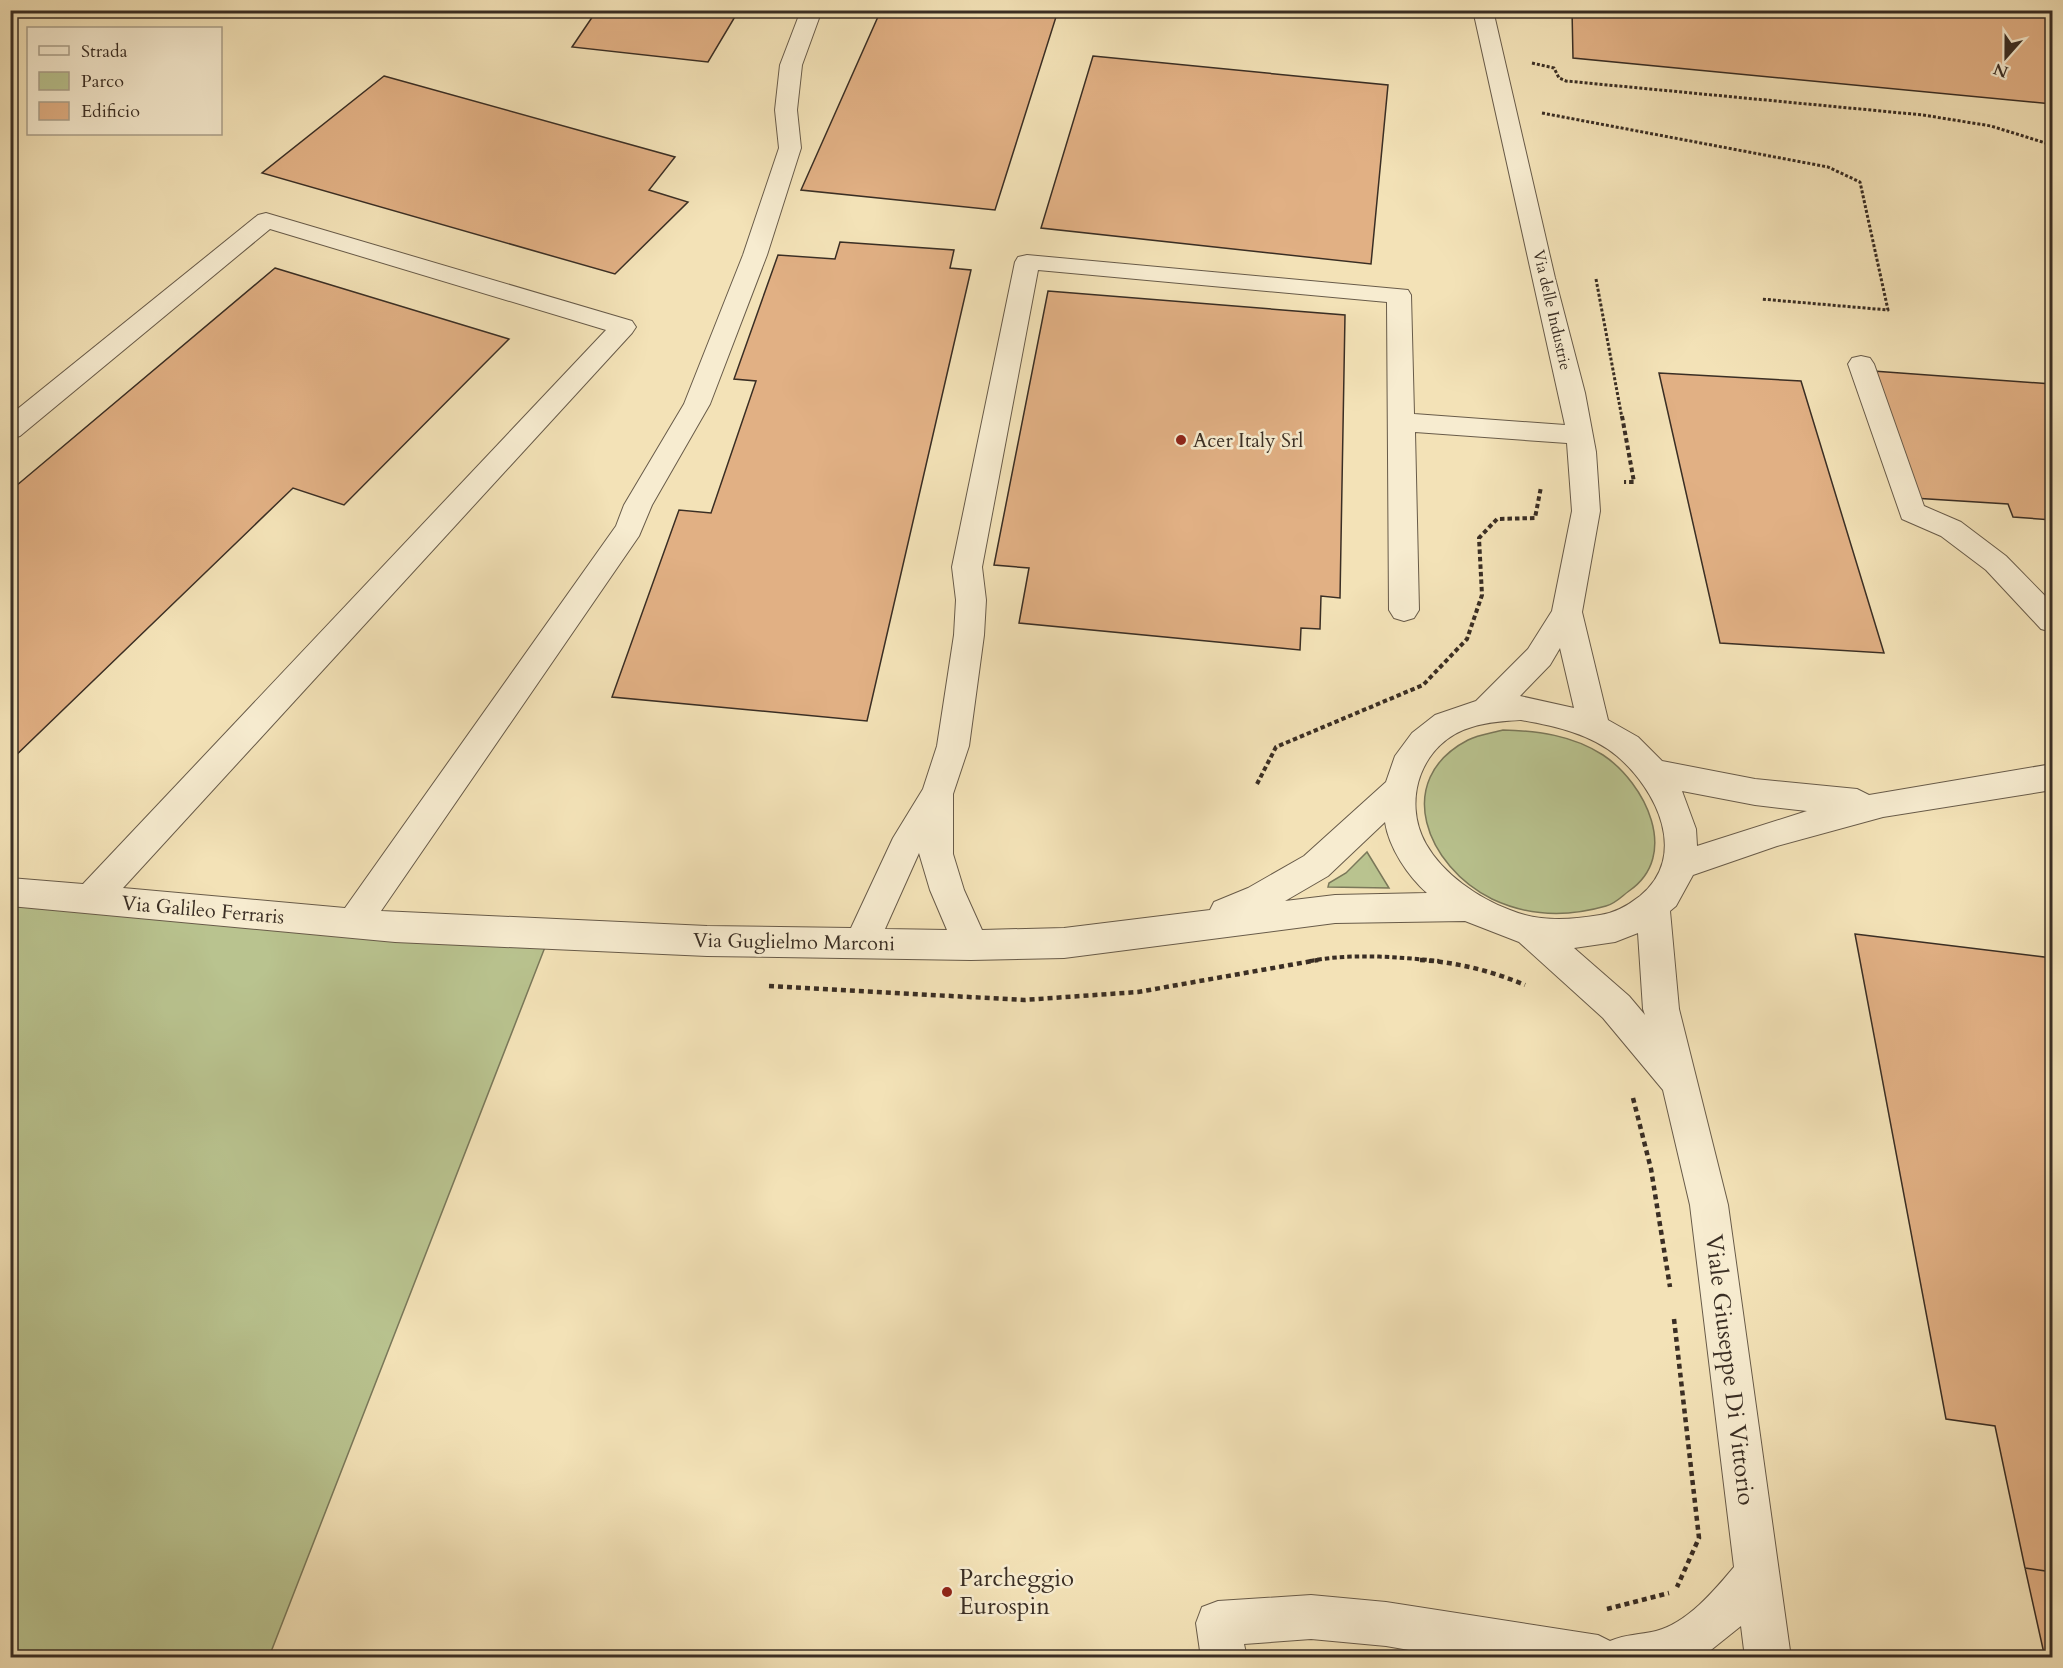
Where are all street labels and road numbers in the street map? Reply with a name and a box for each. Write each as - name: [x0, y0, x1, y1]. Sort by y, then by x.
- street label: Via delle Industrie: [1527, 248, 1577, 372]
- street label: Via Galileo Ferraris: [121, 889, 285, 931]
- street label: Via Guglielmo Marconi: [693, 927, 896, 957]
- street label: Viale Giuseppe Di Vittorio: [1697, 1233, 1763, 1507]

